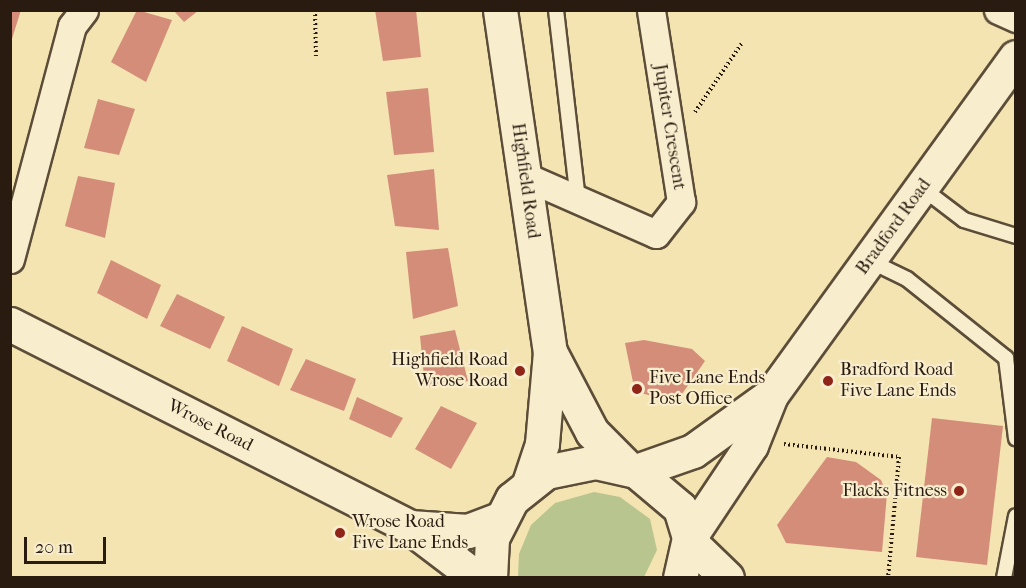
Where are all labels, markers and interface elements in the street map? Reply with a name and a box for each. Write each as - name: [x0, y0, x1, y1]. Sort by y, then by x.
- street label: Jupiter Crescent: [648, 63, 690, 191]
- street label: Highfield Road: [506, 122, 544, 240]
- street label: Bradford Road: [852, 175, 936, 279]
- place label: Highfield Road Wrose Road: [391, 350, 508, 392]
- place label: Bradford Road Five Lane Ends: [840, 360, 956, 403]
- marker: Highfield Road Wrose Road: [513, 364, 527, 378]
- place label: Five Lane Ends Post Office: [649, 368, 765, 410]
- marker: Bradford Road Five Lane Ends: [821, 374, 835, 388]
- marker: Five Lane Ends Post Office: [630, 382, 644, 396]
- street label: Wrose Road: [164, 395, 256, 457]
- place label: Flacks Fitness: [842, 480, 947, 502]
- marker: Flacks Fitness: [952, 484, 966, 498]
- place label: Wrose Road Five Lane Ends: [352, 512, 468, 554]
- scale bar: [27, 525, 110, 563]
- marker: Wrose Road Five Lane Ends: [333, 526, 347, 540]
- text: 20 m: [35, 537, 73, 558]

